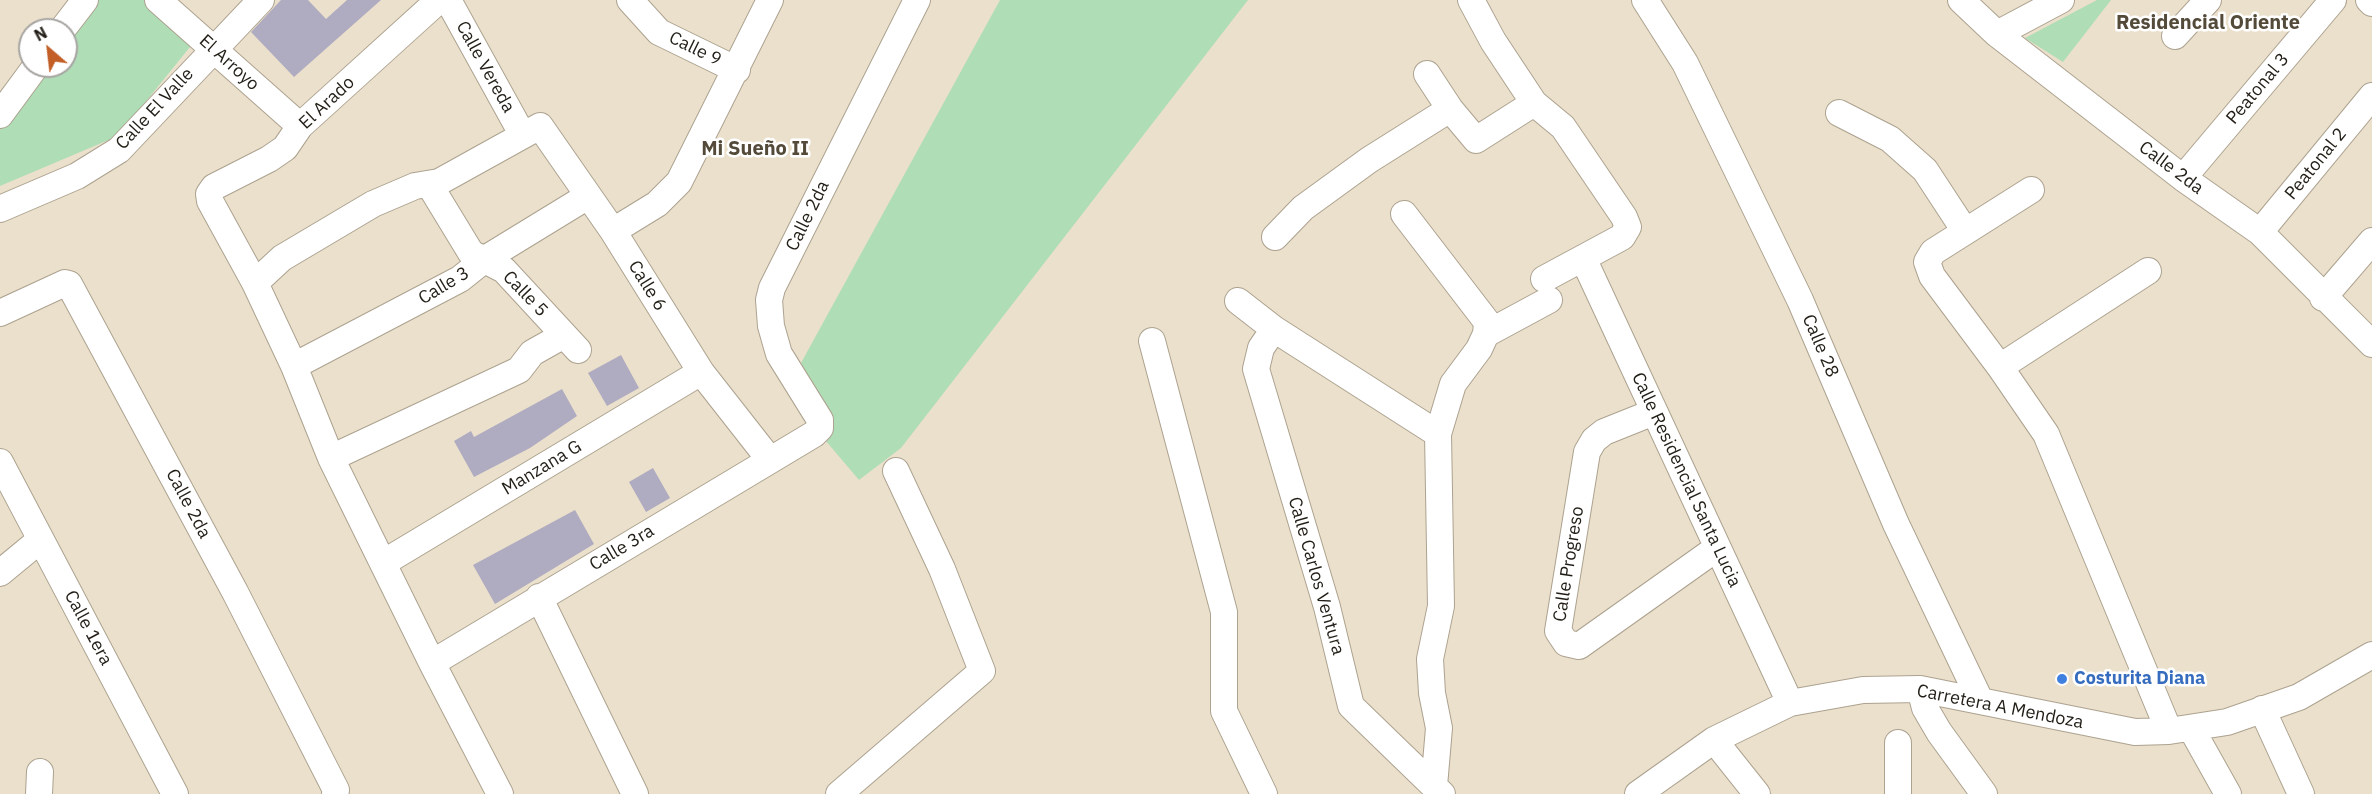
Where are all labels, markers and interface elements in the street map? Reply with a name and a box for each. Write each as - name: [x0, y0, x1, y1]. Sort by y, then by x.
- district label: Residencial Oriente: [2116, 11, 2300, 35]
- street label: Calle Vereda: [451, 17, 519, 117]
- north arrow: [18, 18, 78, 78]
- text: N: [31, 22, 50, 45]
- street label: Calle 9: [665, 27, 725, 71]
- street label: El Arroyo: [195, 30, 263, 96]
- street label: Peatonal 3: [2222, 49, 2294, 129]
- street label: Calle El Valle: [112, 64, 198, 154]
- street label: El Arado: [295, 72, 359, 134]
- street label: Peatonal 2: [2280, 124, 2352, 204]
- district label: Mi Sueño II: [701, 137, 809, 161]
- street label: Calle 2da: [2134, 137, 2208, 199]
- street label: Calle 2da: [782, 177, 834, 255]
- street label: Calle 6: [623, 257, 671, 315]
- street label: Calle 3: [415, 262, 473, 310]
- street label: Calle 5: [498, 267, 552, 321]
- street label: Calle 28: [1797, 311, 1843, 381]
- street label: Calle Residencial Santa Lucia: [1627, 369, 1745, 591]
- street label: Manzana G: [498, 436, 586, 500]
- street label: Calle 2da: [161, 466, 215, 542]
- street label: Calle Carlos Ventura: [1283, 495, 1349, 657]
- street label: Calle Progreso: [1549, 505, 1589, 623]
- street label: Calle 3ra: [586, 520, 658, 576]
- street label: Calle 1era: [59, 587, 117, 669]
- place label: Costurita Diana: [2074, 668, 2205, 690]
- marker: Costurita Diana: [2055, 672, 2069, 686]
- street label: Carretera A Mendoza: [1915, 680, 2085, 734]

